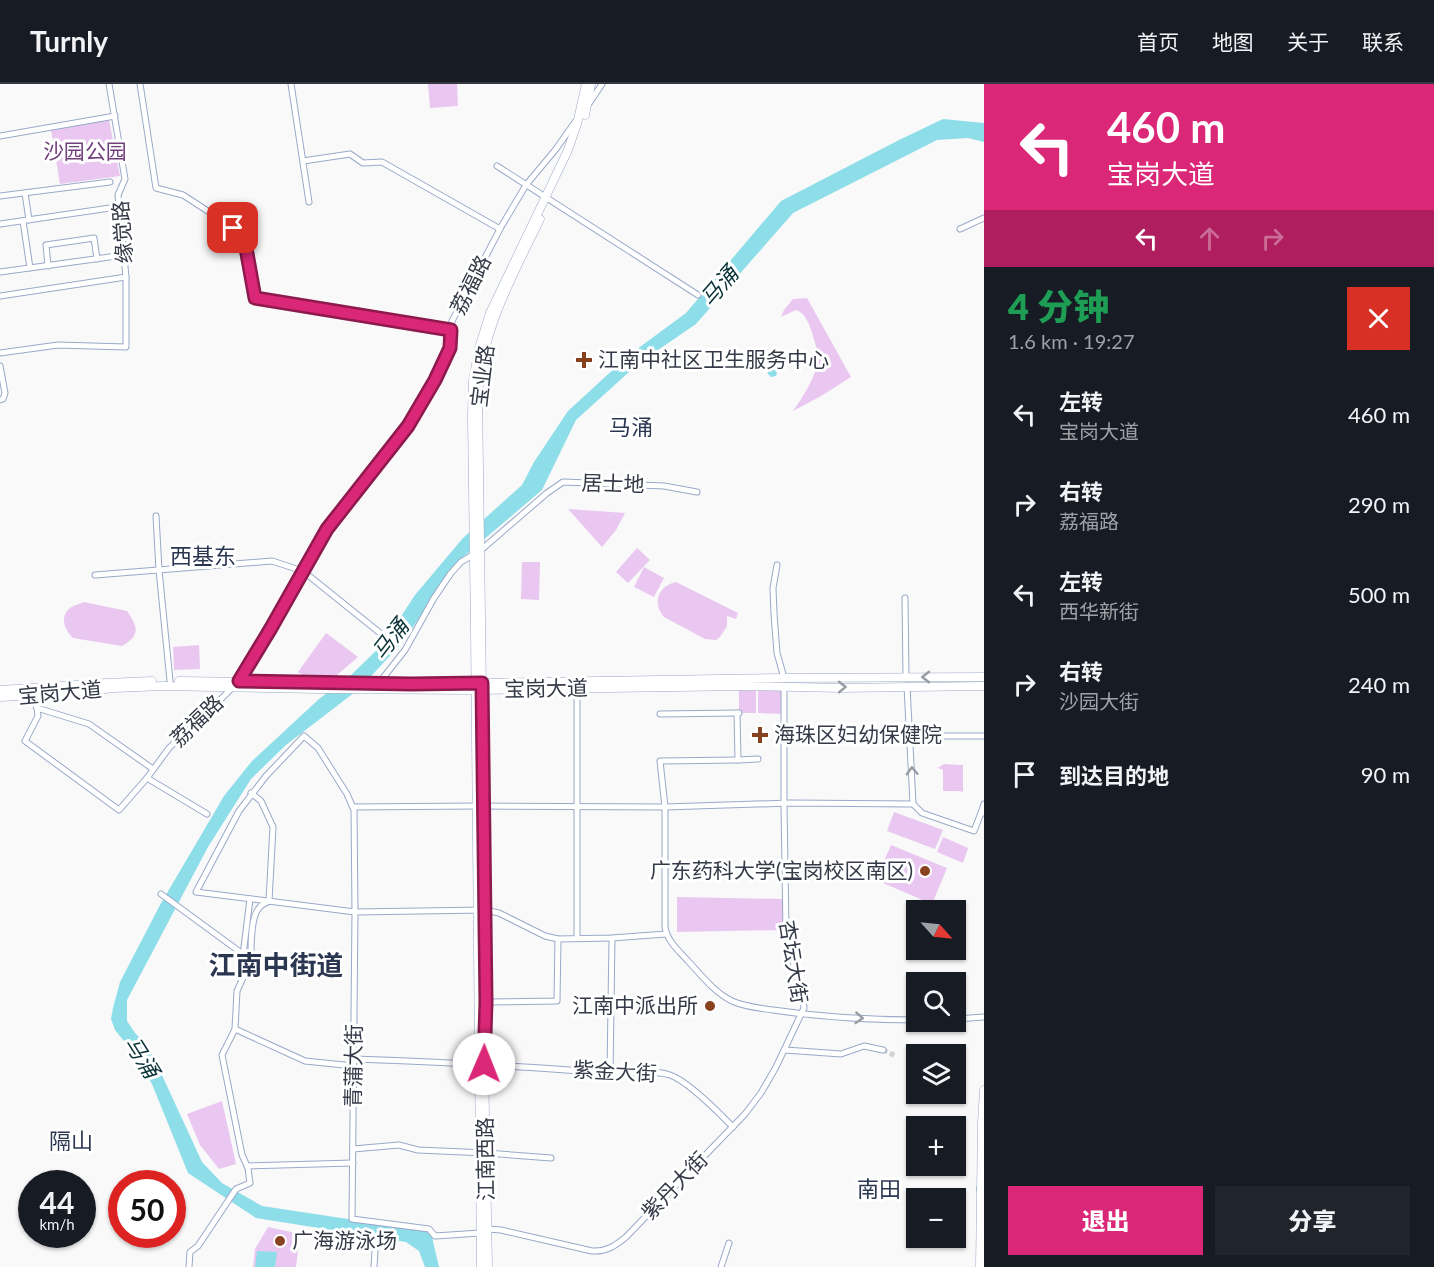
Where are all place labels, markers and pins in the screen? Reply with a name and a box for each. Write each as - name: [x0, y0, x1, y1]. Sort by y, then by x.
- pin: [207, 202, 258, 253]
- place label: 江南中社区卫生服务中心: [598, 346, 829, 371]
- marker: 江南中社区卫生服务中心: [575, 351, 593, 369]
- place label: 海珠区妇幼保健院: [774, 721, 942, 746]
- marker: 海珠区妇幼保健院: [751, 726, 769, 744]
- place label: 广东药科大学(宝岗校区南区): [650, 857, 913, 882]
- marker: 广东药科大学(宝岗校区南区): [918, 864, 932, 878]
- place label: 江南中派出所: [572, 992, 698, 1017]
- marker: 江南中派出所: [703, 999, 717, 1013]
- place label: 广海游泳场: [292, 1227, 397, 1252]
- marker: 广海游泳场: [273, 1234, 287, 1248]

